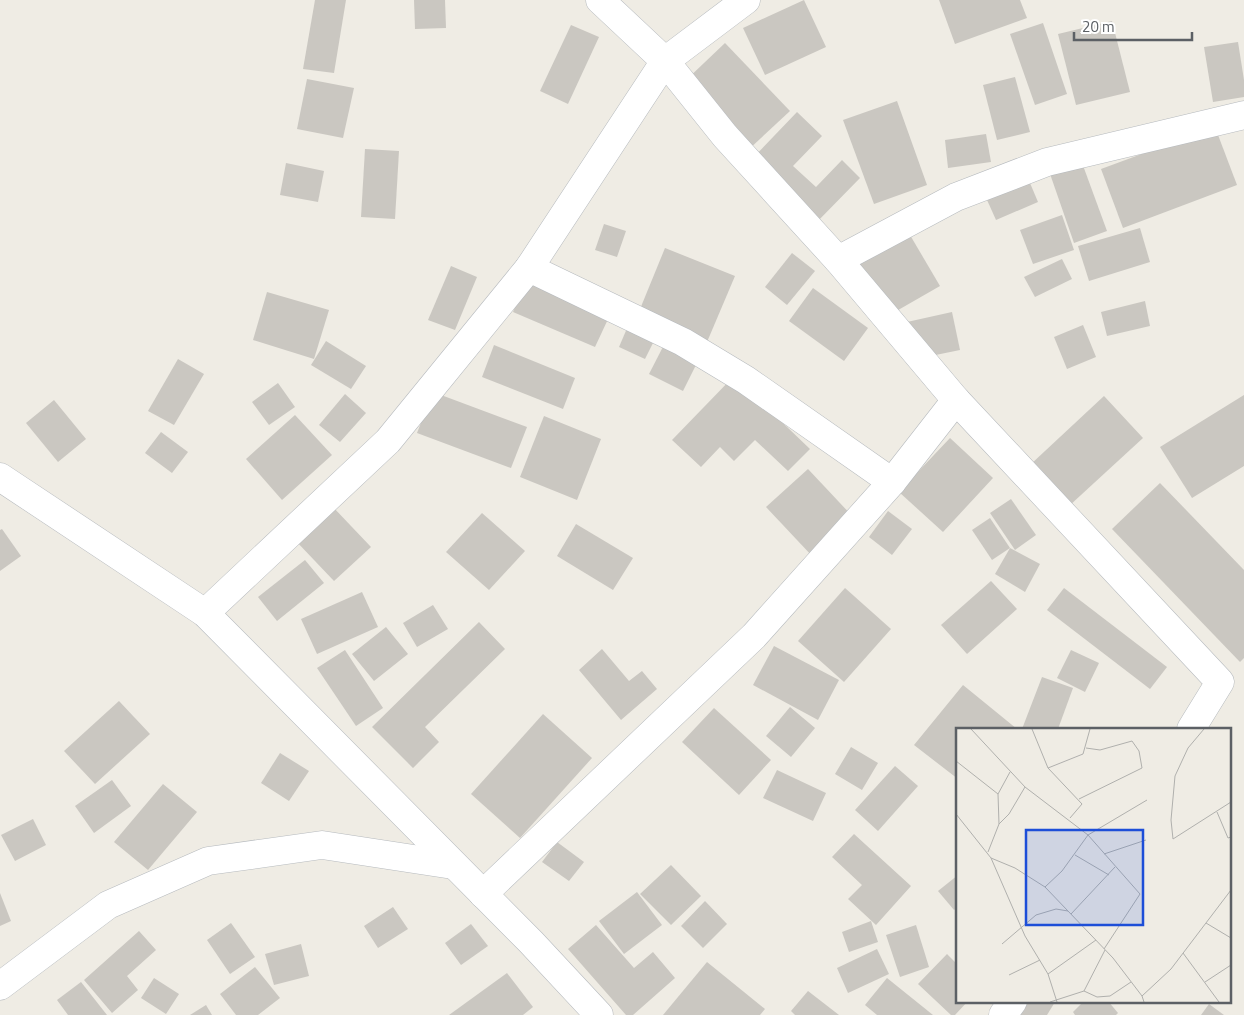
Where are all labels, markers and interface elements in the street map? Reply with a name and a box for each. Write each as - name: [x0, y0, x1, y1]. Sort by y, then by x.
- scale bar: [1074, 10, 1192, 42]
- text: 20 m: [1082, 15, 1115, 38]
- inset map: [956, 728, 1232, 1002]

